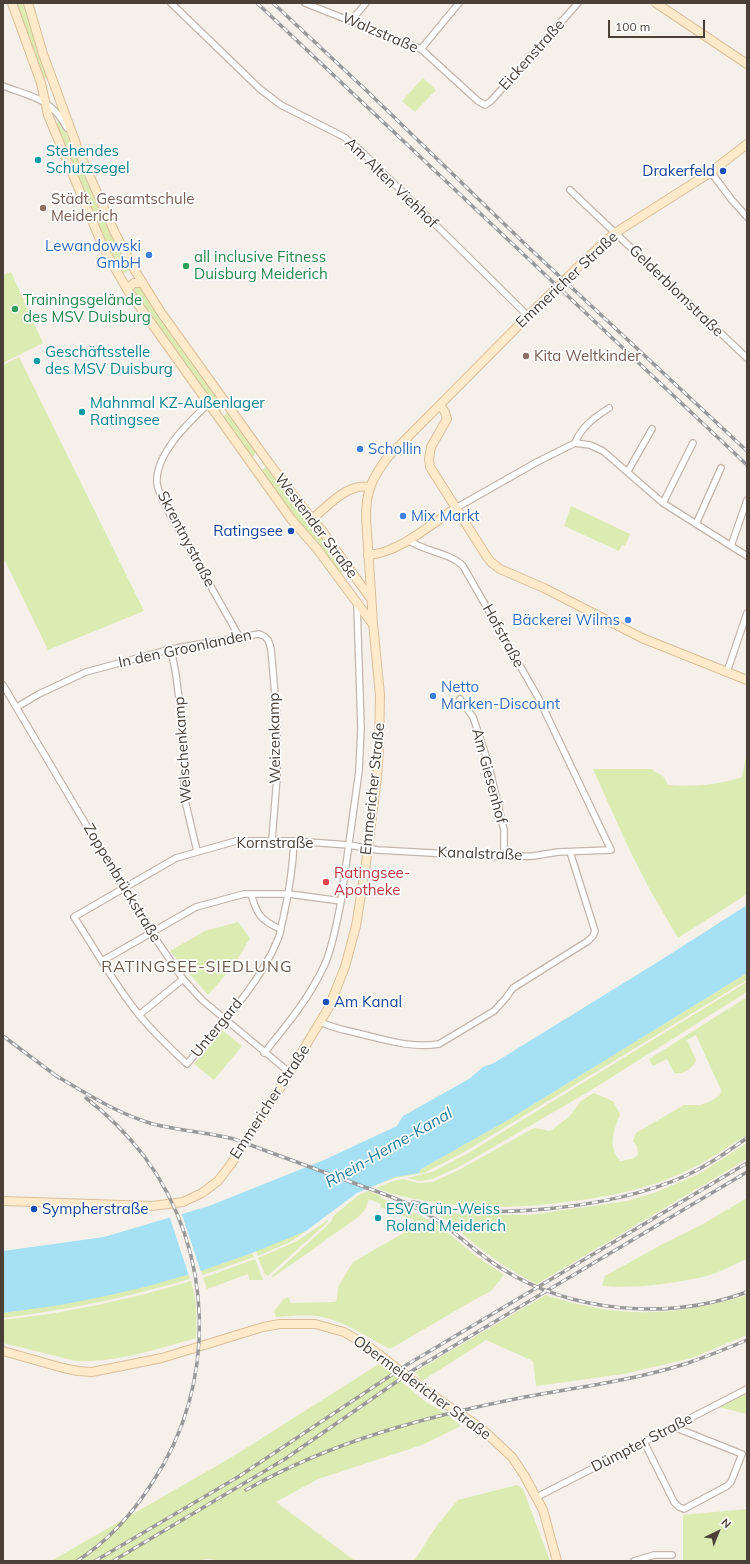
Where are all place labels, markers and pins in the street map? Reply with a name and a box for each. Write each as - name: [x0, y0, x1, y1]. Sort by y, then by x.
- place label: Stehendes Schutzsegel: [46, 142, 130, 177]
- marker: Stehendes Schutzsegel: [33, 155, 43, 165]
- place label: Drakerfeld: [642, 162, 715, 180]
- marker: Drakerfeld: [718, 166, 728, 176]
- place label: Städt. Gesamtschule Meiderich: [51, 190, 194, 225]
- marker: Städt. Gesamtschule Meiderich: [38, 203, 48, 213]
- place label: Lewandowski GmbH: [45, 237, 141, 272]
- place label: all inclusive Fitness Duisburg Meiderich: [194, 248, 328, 283]
- marker: Lewandowski GmbH: [144, 250, 154, 260]
- marker: all inclusive Fitness Duisburg Meiderich: [181, 261, 191, 271]
- place label: Trainingsgelände des MSV Duisburg: [23, 291, 151, 326]
- marker: Trainingsgelände des MSV Duisburg: [10, 304, 20, 314]
- place label: Geschäftsstelle des MSV Duisburg: [45, 343, 173, 378]
- place label: Kita Weltkinder: [534, 347, 641, 365]
- marker: Kita Weltkinder: [521, 351, 531, 361]
- marker: Geschäftsstelle des MSV Duisburg: [32, 356, 42, 366]
- place label: Mahnmal KZ-Außenlager Ratingsee: [90, 394, 265, 429]
- marker: Mahnmal KZ-Außenlager Ratingsee: [77, 407, 87, 417]
- place label: Schollin: [368, 440, 422, 458]
- marker: Schollin: [355, 444, 365, 454]
- place label: Mix Markt: [411, 507, 479, 525]
- marker: Mix Markt: [398, 511, 408, 521]
- place label: Ratingsee: [213, 522, 283, 540]
- marker: Ratingsee: [286, 526, 296, 536]
- place label: Bäckerei Wilms: [512, 611, 620, 629]
- marker: Bäckerei Wilms: [623, 615, 633, 625]
- place label: Netto Marken-Discount: [441, 678, 560, 713]
- marker: Netto Marken-Discount: [428, 691, 438, 701]
- place label: Ratingsee- Apotheke: [334, 864, 410, 899]
- marker: Ratingsee- Apotheke: [321, 877, 331, 887]
- place label: Am Kanal: [334, 993, 402, 1011]
- marker: Am Kanal: [321, 997, 331, 1007]
- place label: Sympherstraße: [42, 1200, 148, 1218]
- place label: ESV Grün-Weiss Roland Meiderich: [386, 1200, 506, 1235]
- marker: Sympherstraße: [29, 1204, 39, 1214]
- marker: ESV Grün-Weiss Roland Meiderich: [373, 1213, 383, 1223]

